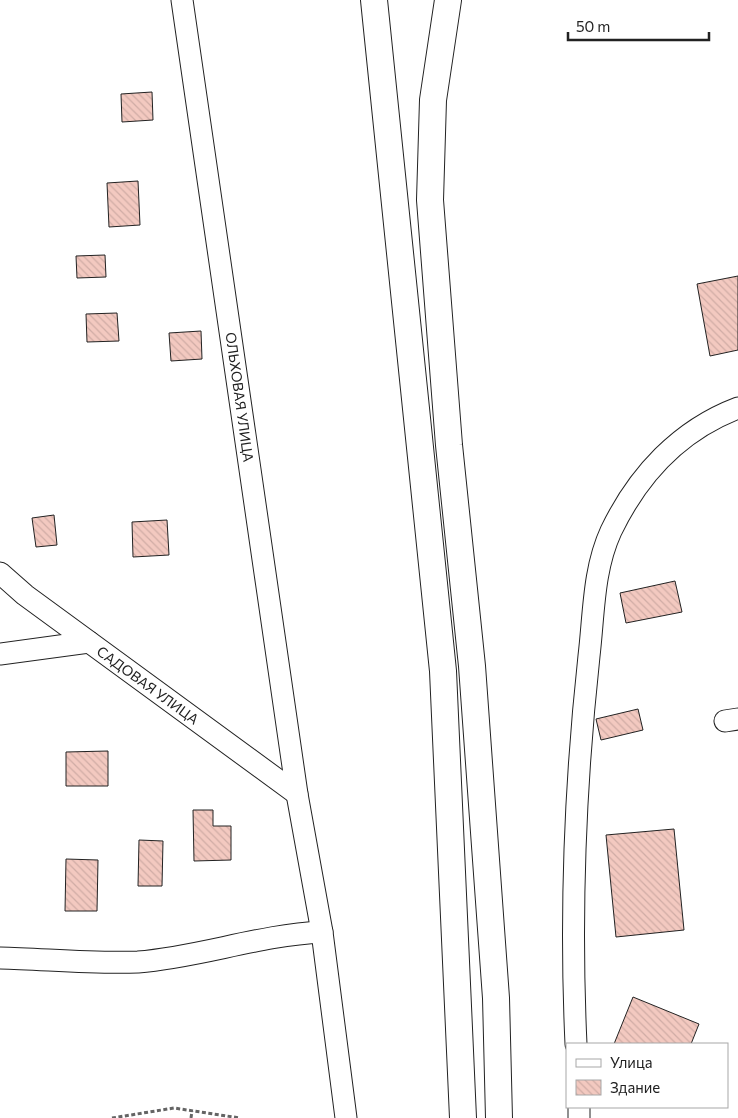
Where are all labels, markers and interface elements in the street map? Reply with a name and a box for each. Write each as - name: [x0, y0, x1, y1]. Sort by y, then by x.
- scale bar: [568, 10, 709, 42]
- text: 50 m: [576, 17, 610, 35]
- street label: ОЛЬХОВАЯ УЛИЦА: [222, 331, 258, 463]
- street label: САДОВАЯ УЛИЦА: [94, 642, 203, 728]
- legend: [566, 1043, 728, 1108]
- text: Улица: [610, 1053, 652, 1071]
- text: Здание: [610, 1078, 660, 1096]

